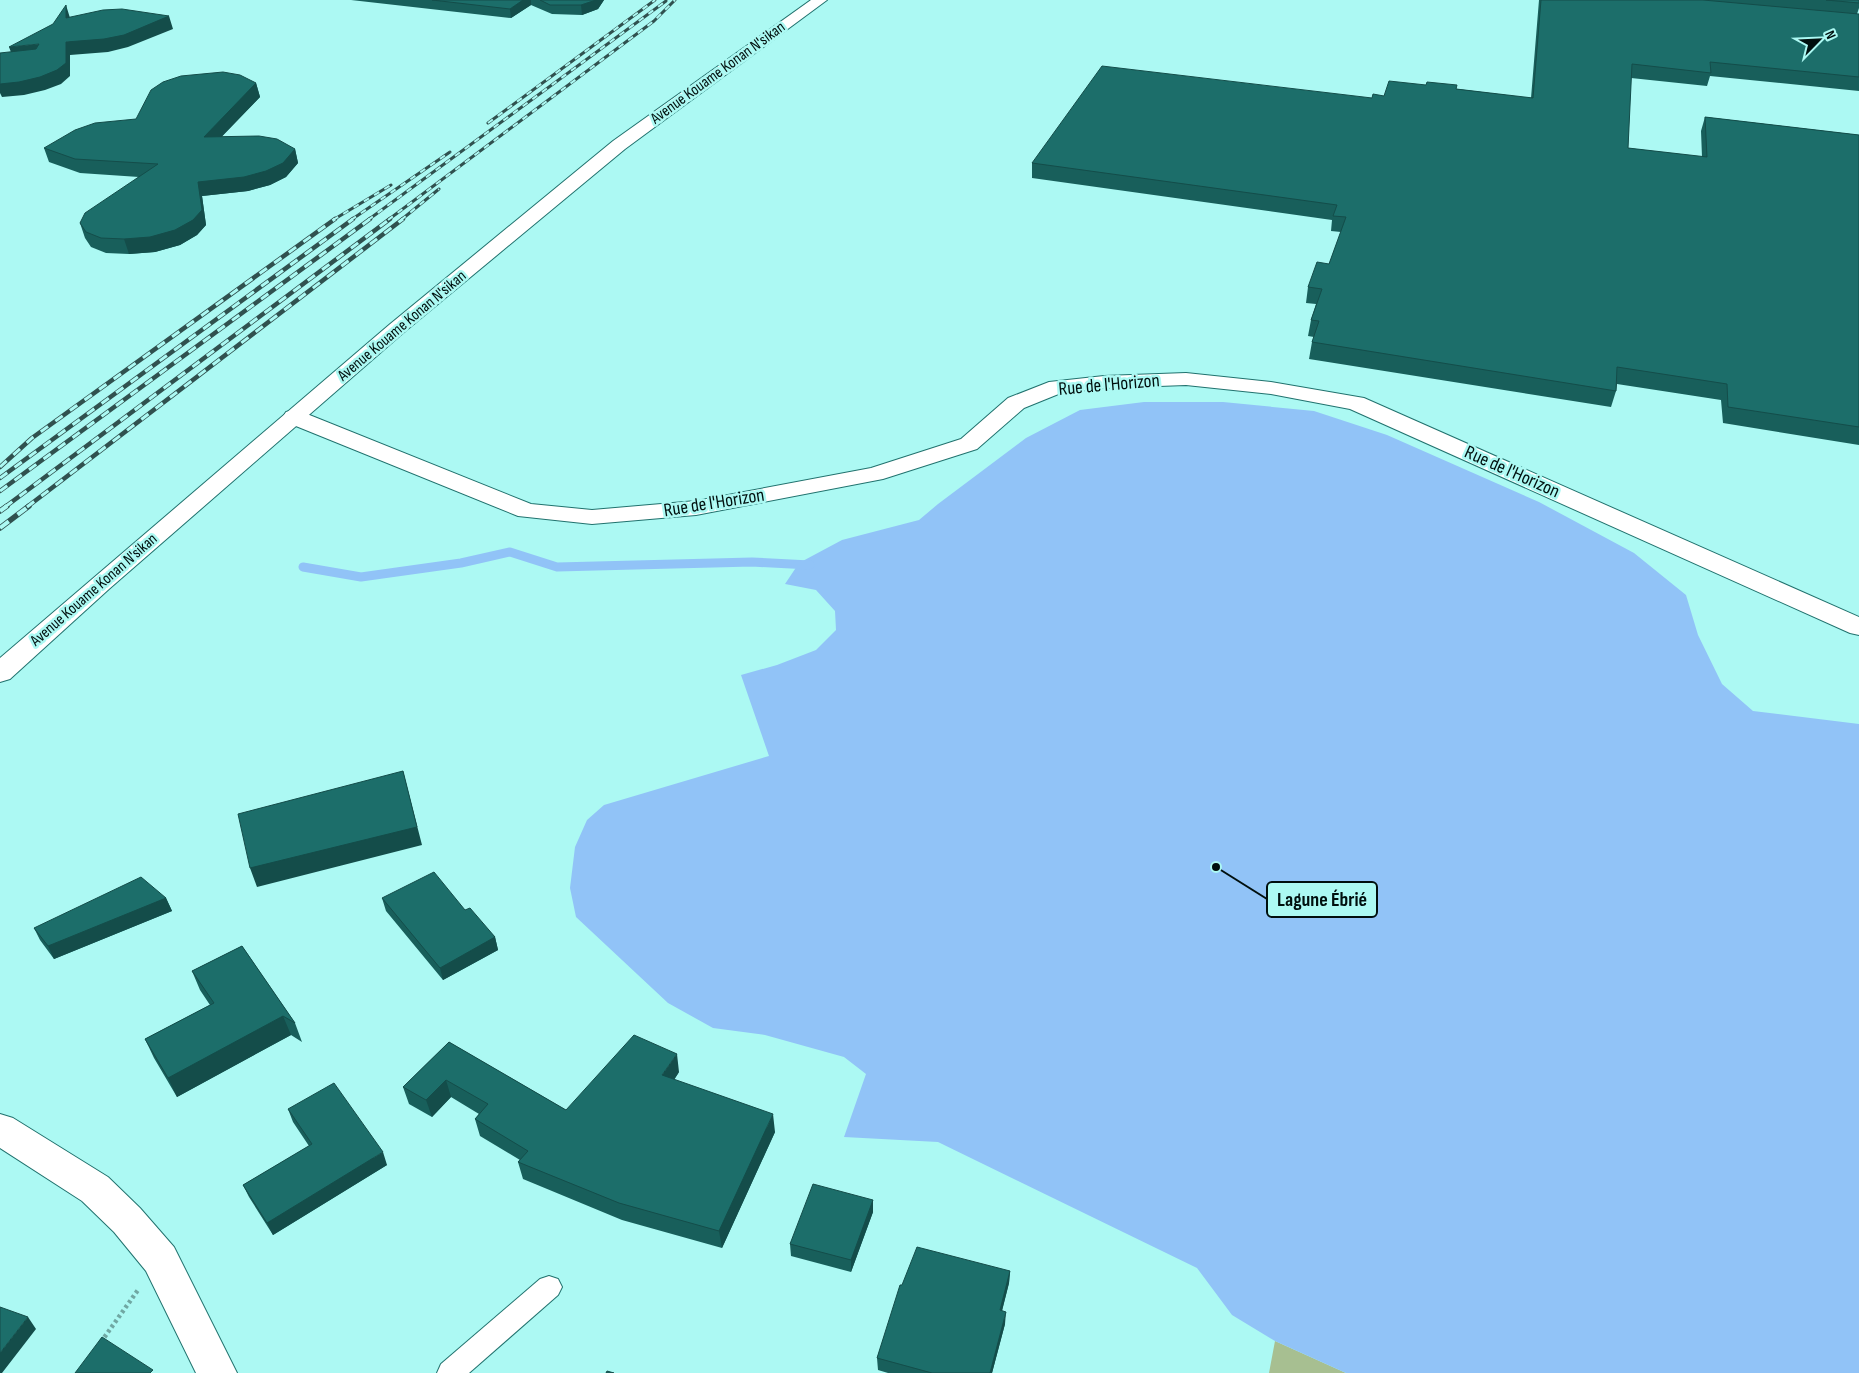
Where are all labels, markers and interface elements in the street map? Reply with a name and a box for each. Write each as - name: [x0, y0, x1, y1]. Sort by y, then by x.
- north arrow: [1794, 15, 1844, 65]
- street label: Avenue Kouame Konan N'sikan: [646, 18, 789, 129]
- text: N: [1821, 28, 1840, 42]
- street label: Avenue Kouame Konan N'sikan: [333, 267, 470, 386]
- street label: Rue de l'Horizon: [1057, 369, 1161, 401]
- street label: Rue de l'Horizon: [1461, 441, 1563, 503]
- street label: Rue de l'Horizon: [662, 484, 766, 522]
- street label: Avenue Kouame Konan N'sikan: [26, 530, 161, 651]
- callout: Lagune Ébrié: [1267, 882, 1377, 917]
- text: Lagune Ébrié: [1277, 888, 1367, 912]

